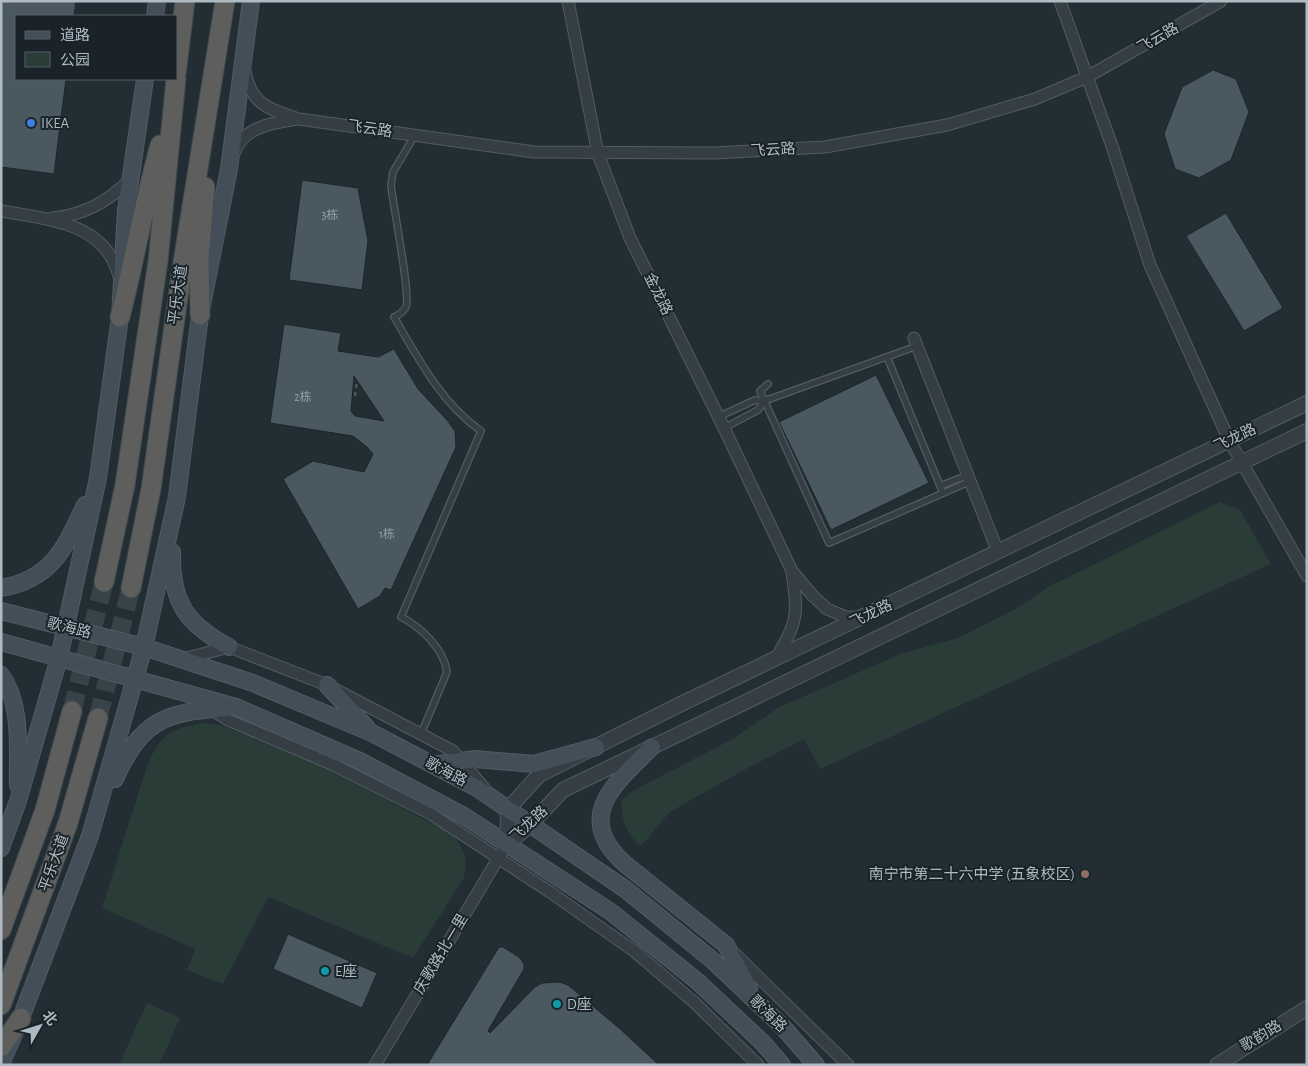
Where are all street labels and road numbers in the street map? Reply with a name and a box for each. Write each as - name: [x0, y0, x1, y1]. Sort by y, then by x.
- street label: 飞云路: [1134, 19, 1181, 56]
- street label: 飞云路: [347, 117, 393, 140]
- street label: 飞云路: [750, 140, 796, 159]
- street label: 平乐大道: [165, 264, 190, 326]
- street label: 金龙路: [641, 270, 676, 318]
- street label: 飞龙路: [1211, 420, 1259, 455]
- street label: 飞龙路: [847, 596, 895, 631]
- street label: 歌海路: [45, 614, 93, 641]
- street label: 歌海路: [423, 754, 470, 789]
- street label: 飞龙路: [506, 802, 551, 845]
- street label: 平乐大道: [36, 832, 71, 894]
- street label: 庆歌路北一里: [410, 911, 471, 996]
- street label: 歌海路: [747, 992, 790, 1035]
- street label: 歌韵路: [1237, 1017, 1284, 1054]

